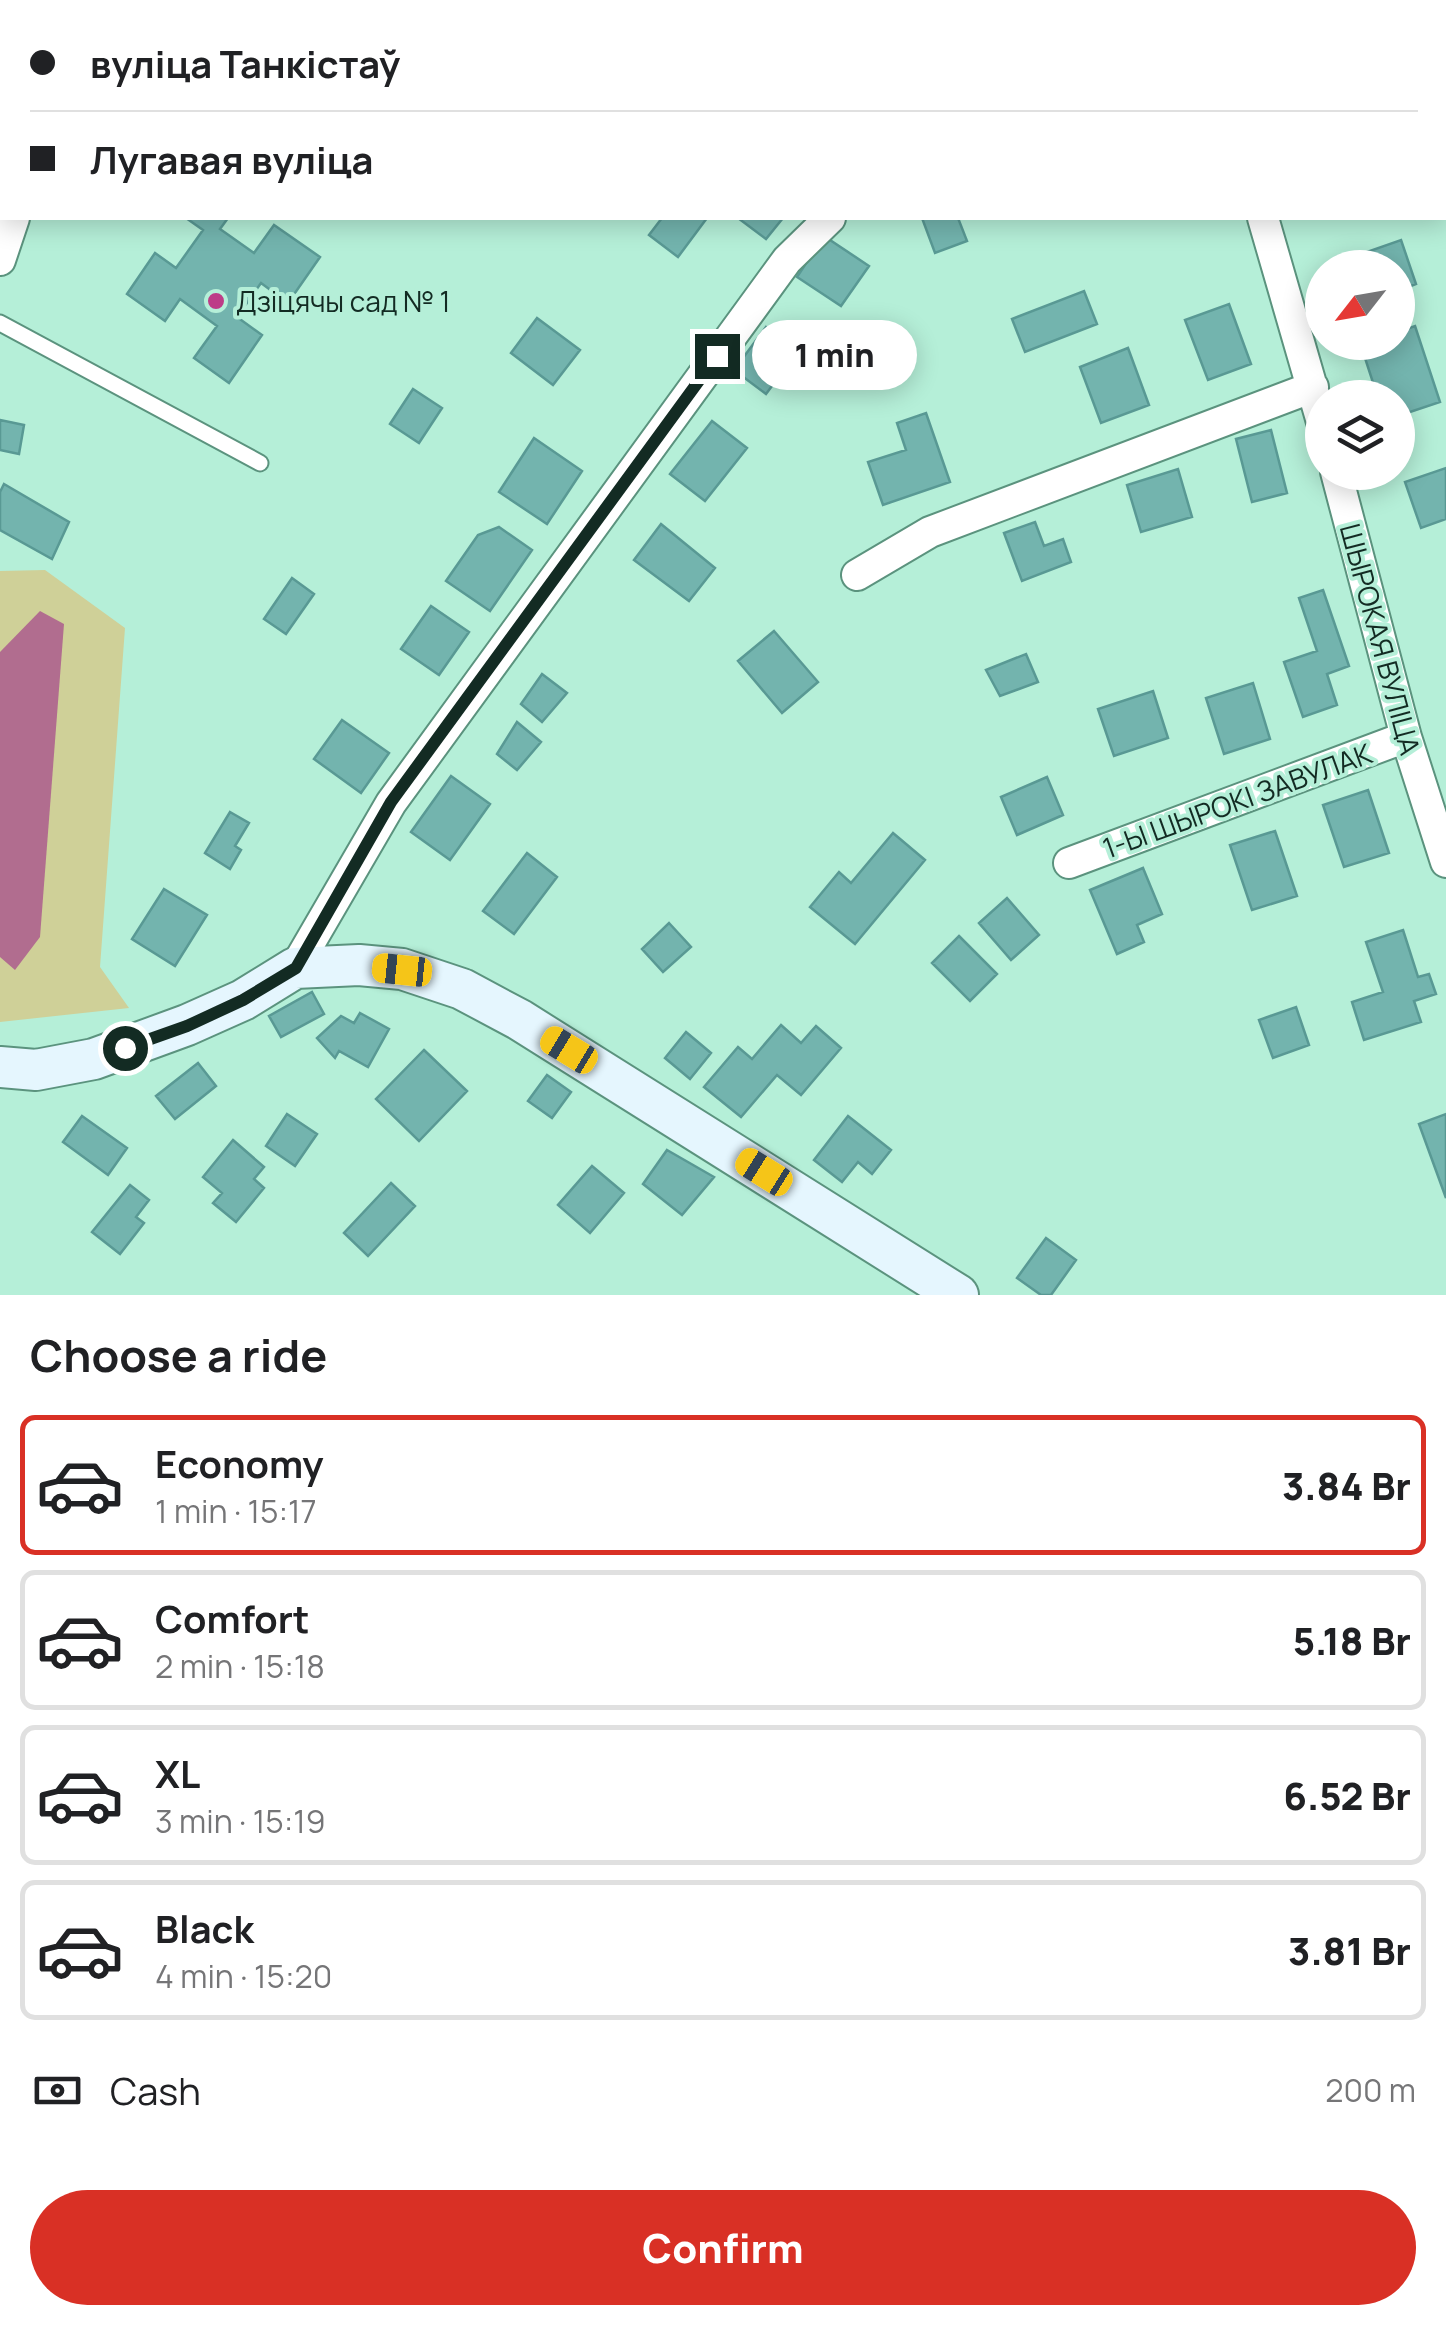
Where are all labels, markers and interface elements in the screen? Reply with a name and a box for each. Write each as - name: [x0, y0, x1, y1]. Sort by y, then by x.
- text: вуліца Танкістаў: [90, 37, 400, 89]
- text: Лугавая вуліца: [90, 133, 373, 185]
- north arrow: [1305, 250, 1415, 360]
- map controls: [1305, 250, 1415, 490]
- place label: Дзіцячы сад № 1: [236, 282, 451, 320]
- marker: Дзіцячы сад № 1: [205, 290, 227, 312]
- callout: 1 min: [752, 321, 917, 391]
- text: 1 min: [794, 333, 875, 377]
- route end: [695, 334, 740, 379]
- button: layers: [1305, 380, 1415, 490]
- street label: ШЫРОКАЯ ВУЛІЦА: [1332, 519, 1430, 759]
- street label: 1-Ы ШЫРОКІ ЗАВУЛАК: [1097, 733, 1377, 866]
- car: [371, 952, 433, 988]
- car: [536, 1022, 602, 1078]
- route start: [103, 1026, 148, 1071]
- car: [731, 1143, 797, 1201]
- text: Choose a ride: [30, 1324, 327, 1386]
- text: Economy: [155, 1437, 324, 1489]
- icon: car: [35, 1440, 125, 1530]
- text: 3.84 Br: [1282, 1459, 1411, 1511]
- text: 1 min · 15:17: [155, 1489, 317, 1533]
- text: Comfort: [155, 1592, 309, 1644]
- icon: car: [35, 1595, 125, 1685]
- text: 5.18 Br: [1293, 1614, 1411, 1666]
- text: 2 min · 15:18: [155, 1644, 325, 1688]
- text: XL: [155, 1747, 200, 1799]
- icon: car: [35, 1750, 125, 1840]
- text: 6.52 Br: [1283, 1769, 1411, 1821]
- text: 3 min · 15:19: [155, 1799, 326, 1843]
- text: Black: [155, 1902, 254, 1954]
- icon: car: [35, 1905, 125, 1995]
- text: 3.81 Br: [1288, 1924, 1411, 1976]
- text: 4 min · 15:20: [155, 1954, 332, 1998]
- icon: cash: [30, 2063, 85, 2118]
- text: Cash: [110, 2064, 201, 2116]
- text: 200 m: [1325, 2068, 1416, 2112]
- button: Confirm: [30, 2190, 1416, 2305]

